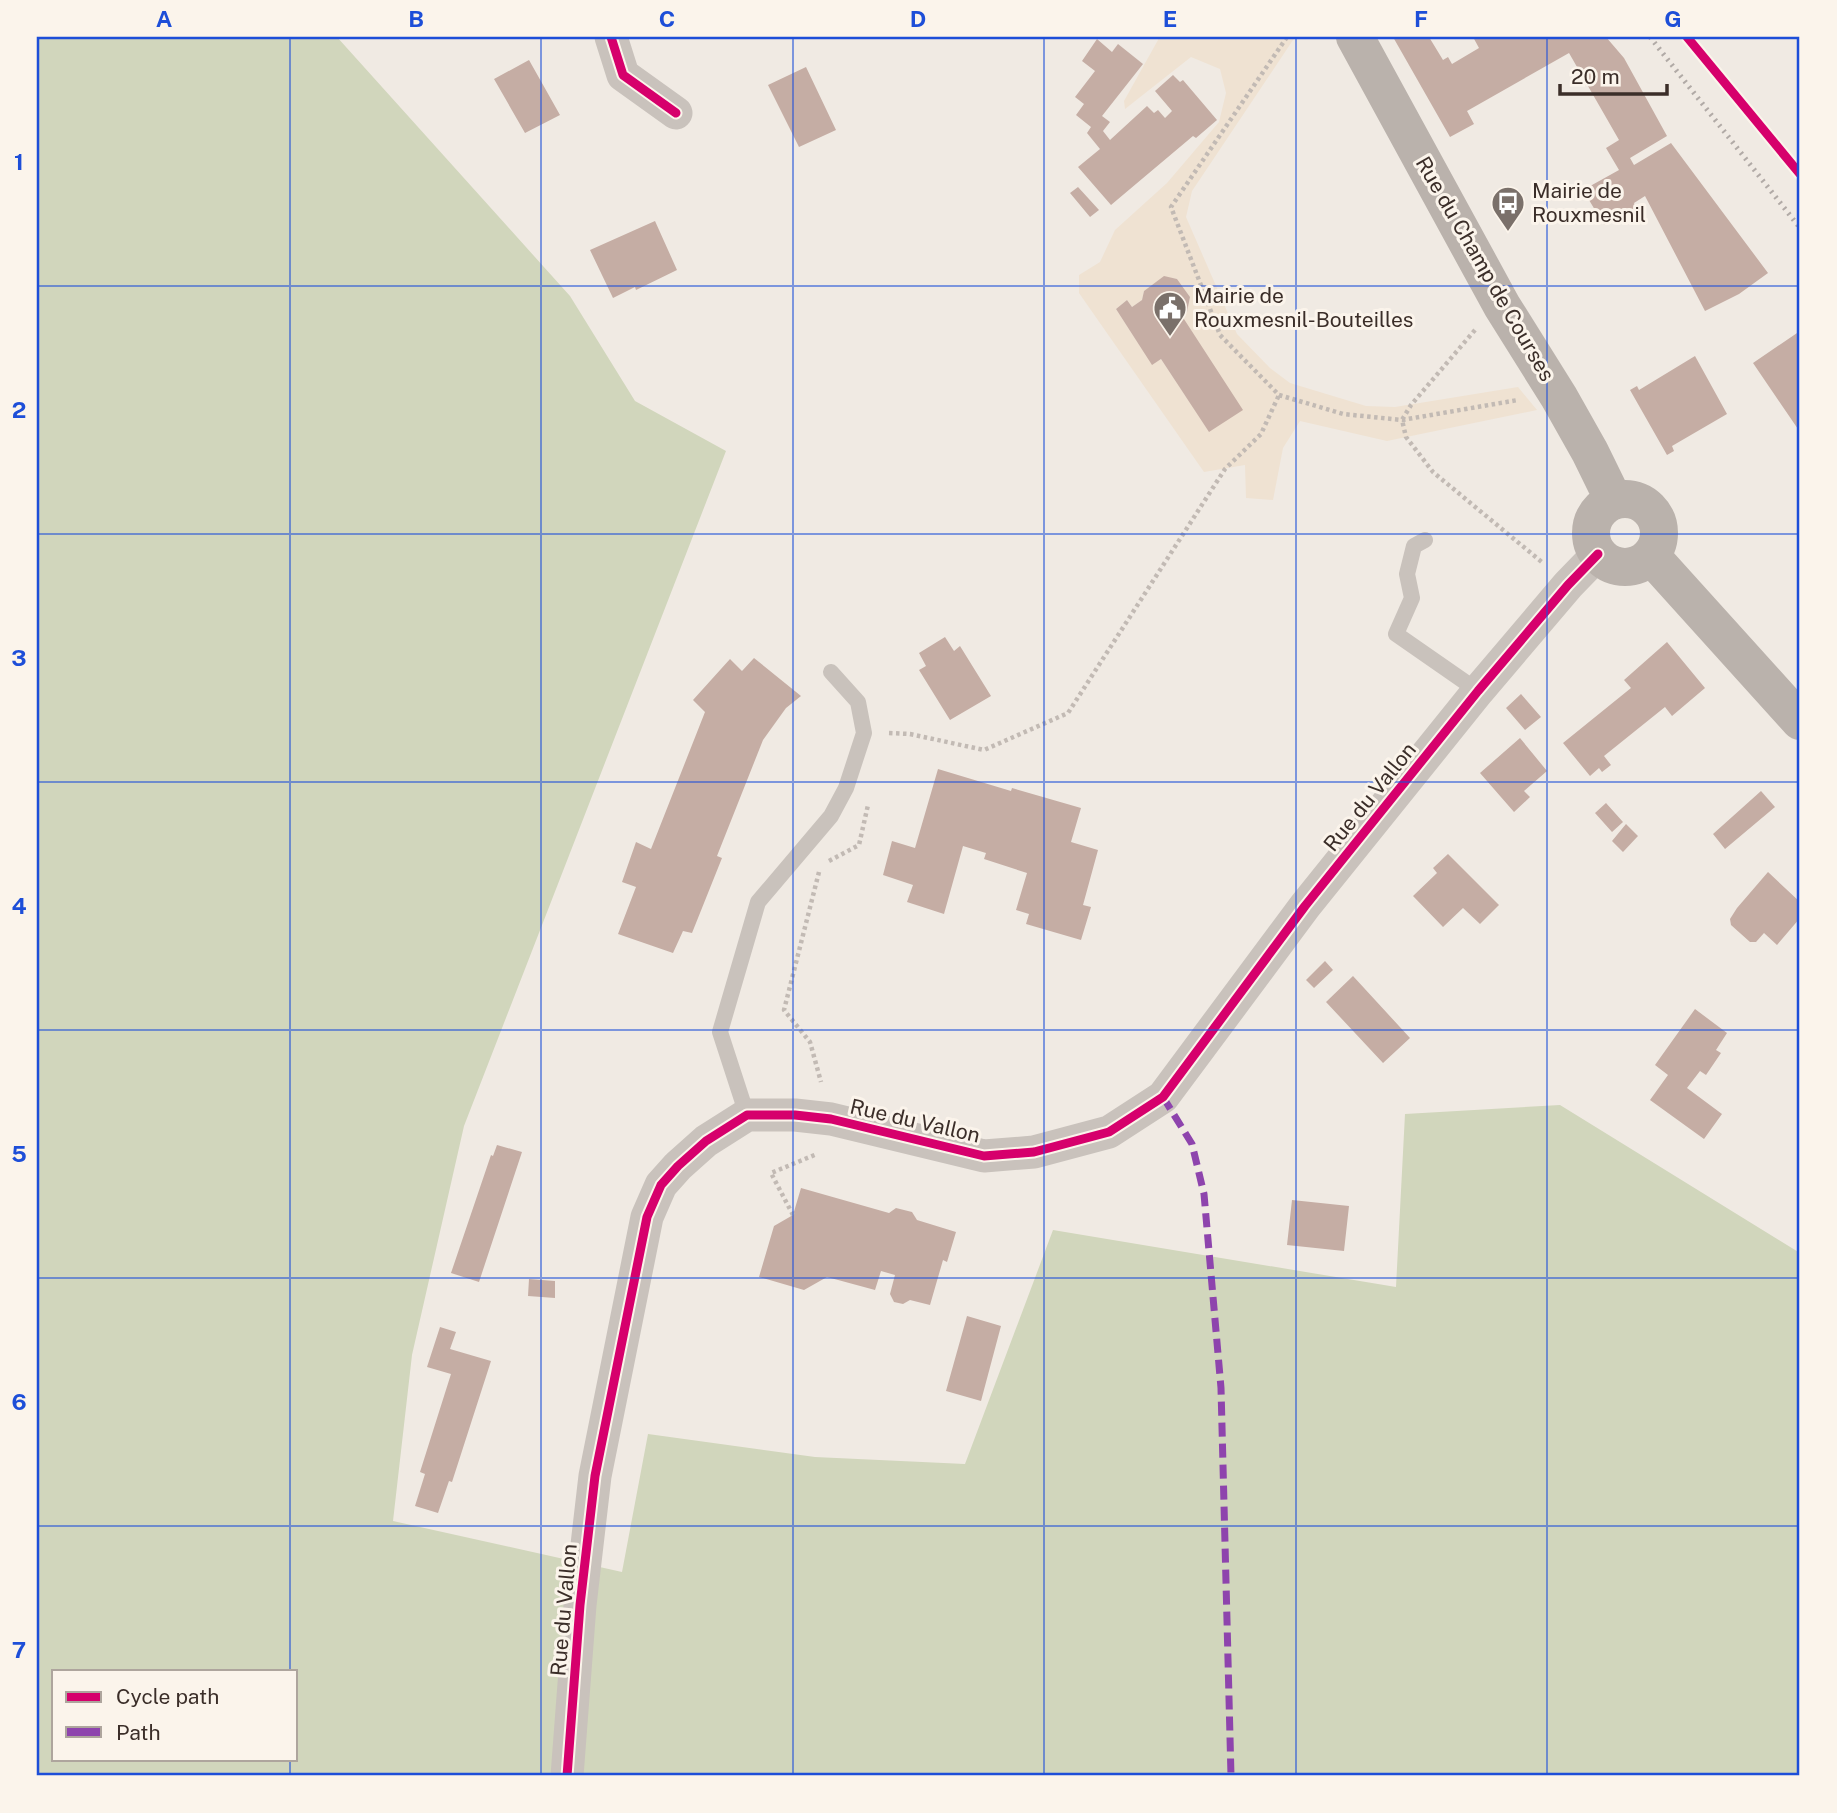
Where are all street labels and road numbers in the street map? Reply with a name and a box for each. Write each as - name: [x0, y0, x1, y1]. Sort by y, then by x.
- street label: Rue du Champ de Courses: [1411, 152, 1560, 386]
- street label: Rue du Vallon: [1318, 737, 1421, 856]
- street label: Rue du Vallon: [848, 1093, 983, 1148]
- street label: Rue du Vallon: [545, 1543, 582, 1677]

